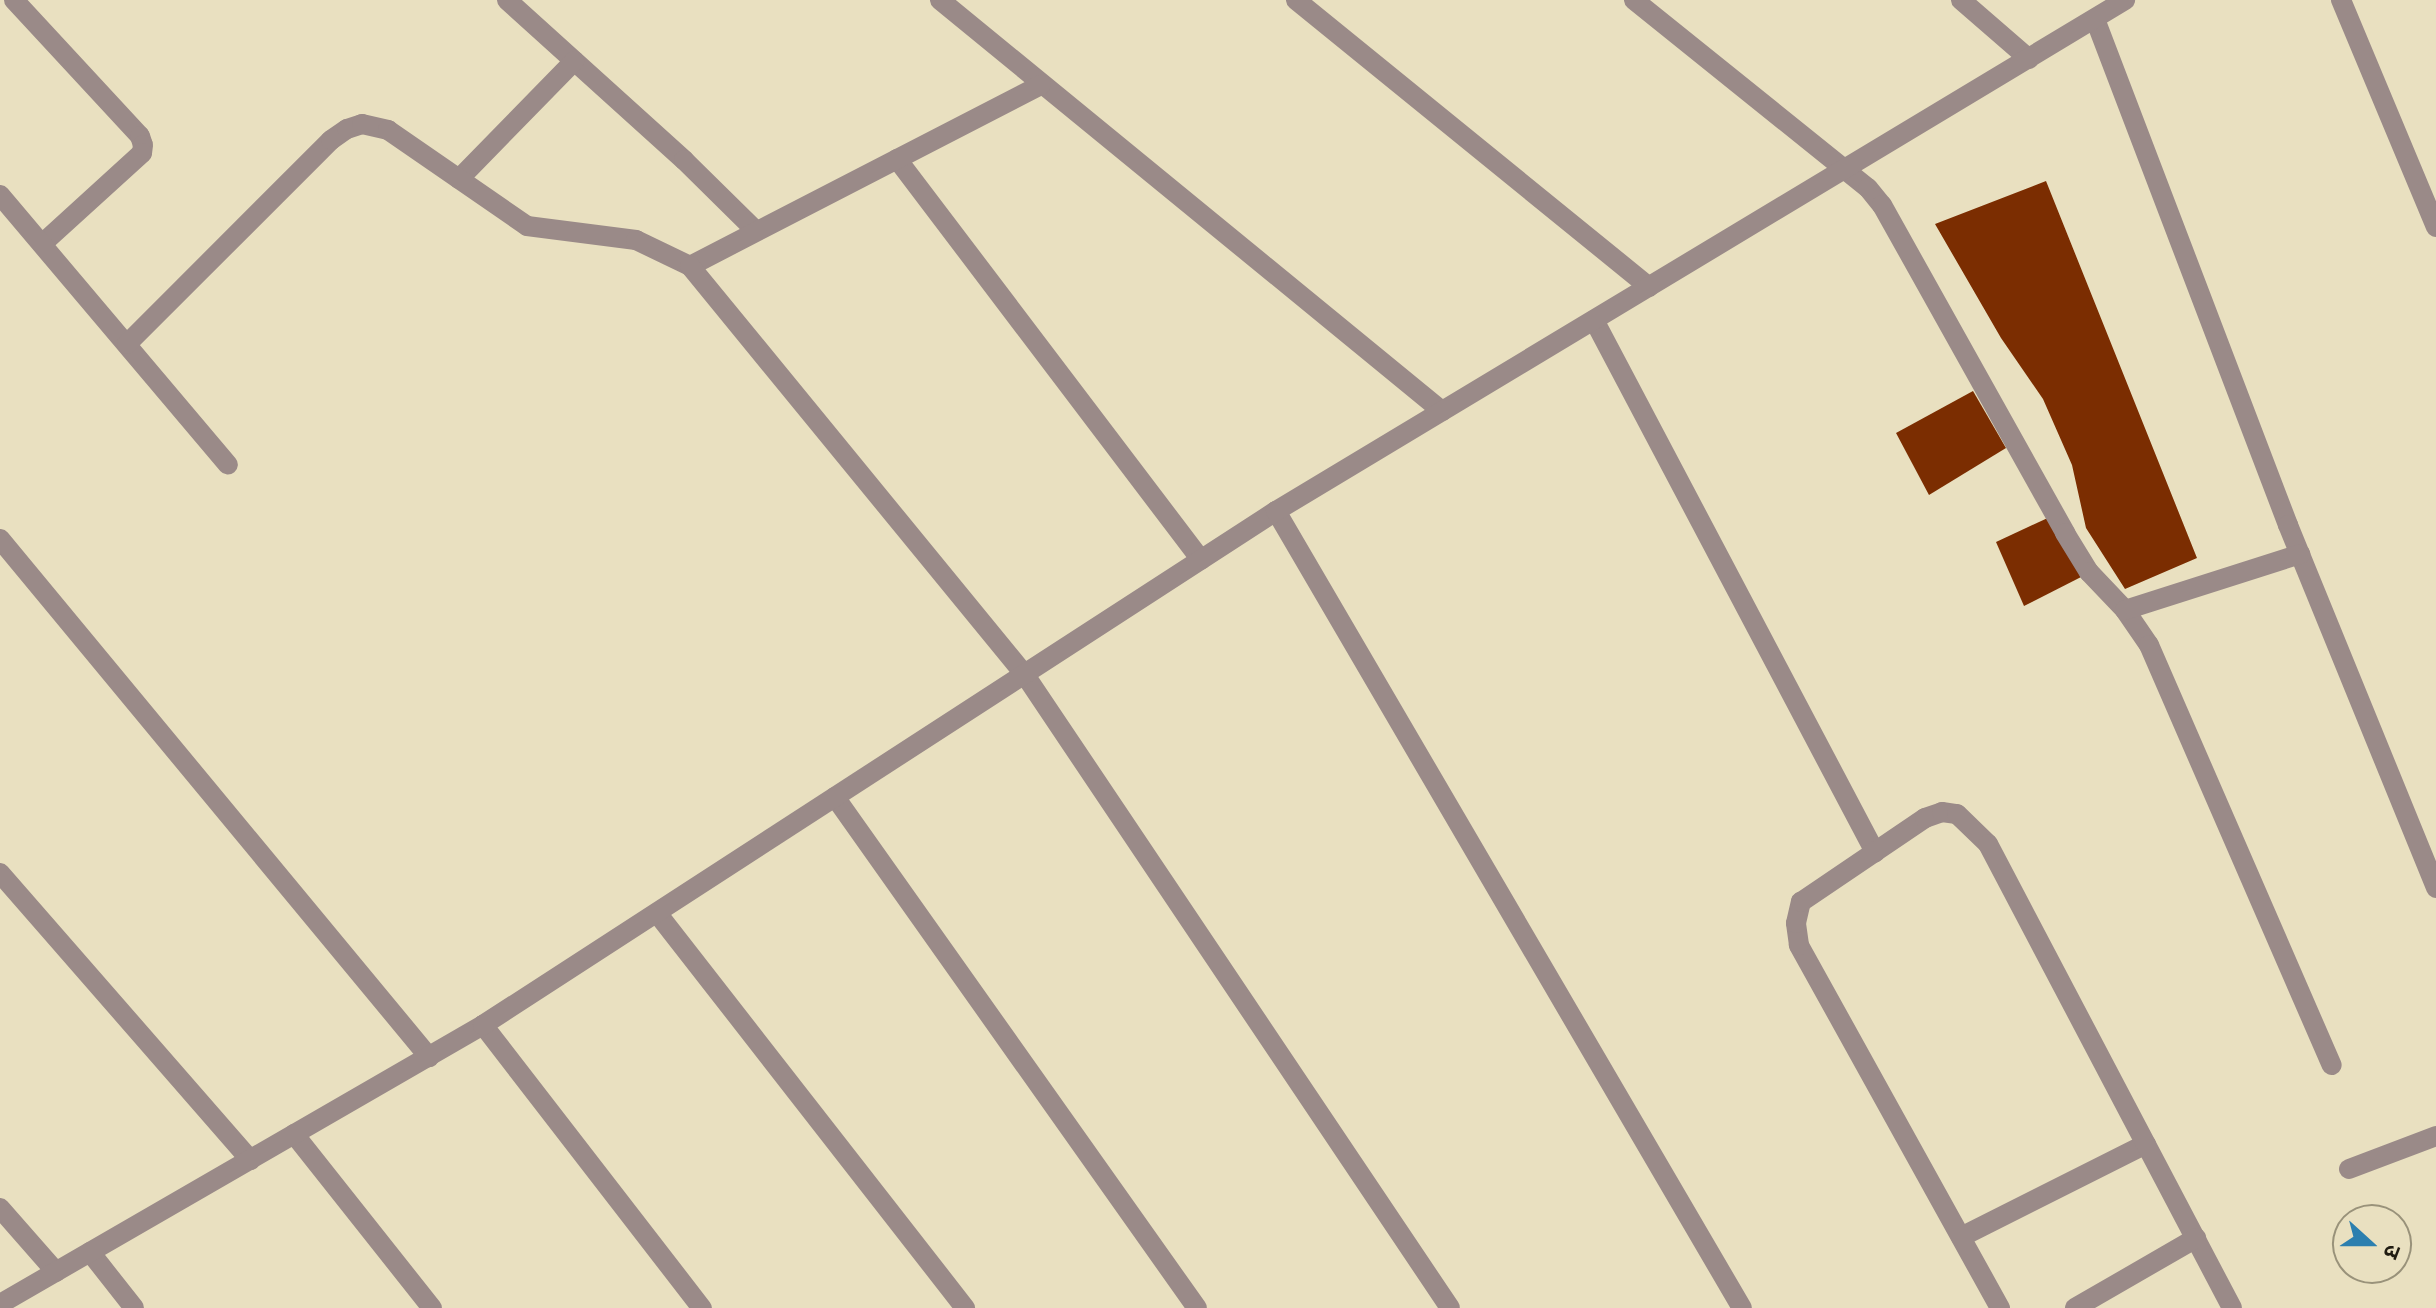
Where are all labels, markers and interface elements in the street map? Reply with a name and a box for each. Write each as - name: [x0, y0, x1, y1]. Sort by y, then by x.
- north arrow: [2332, 1204, 2412, 1284]
- text: उ: [2377, 1241, 2408, 1263]

